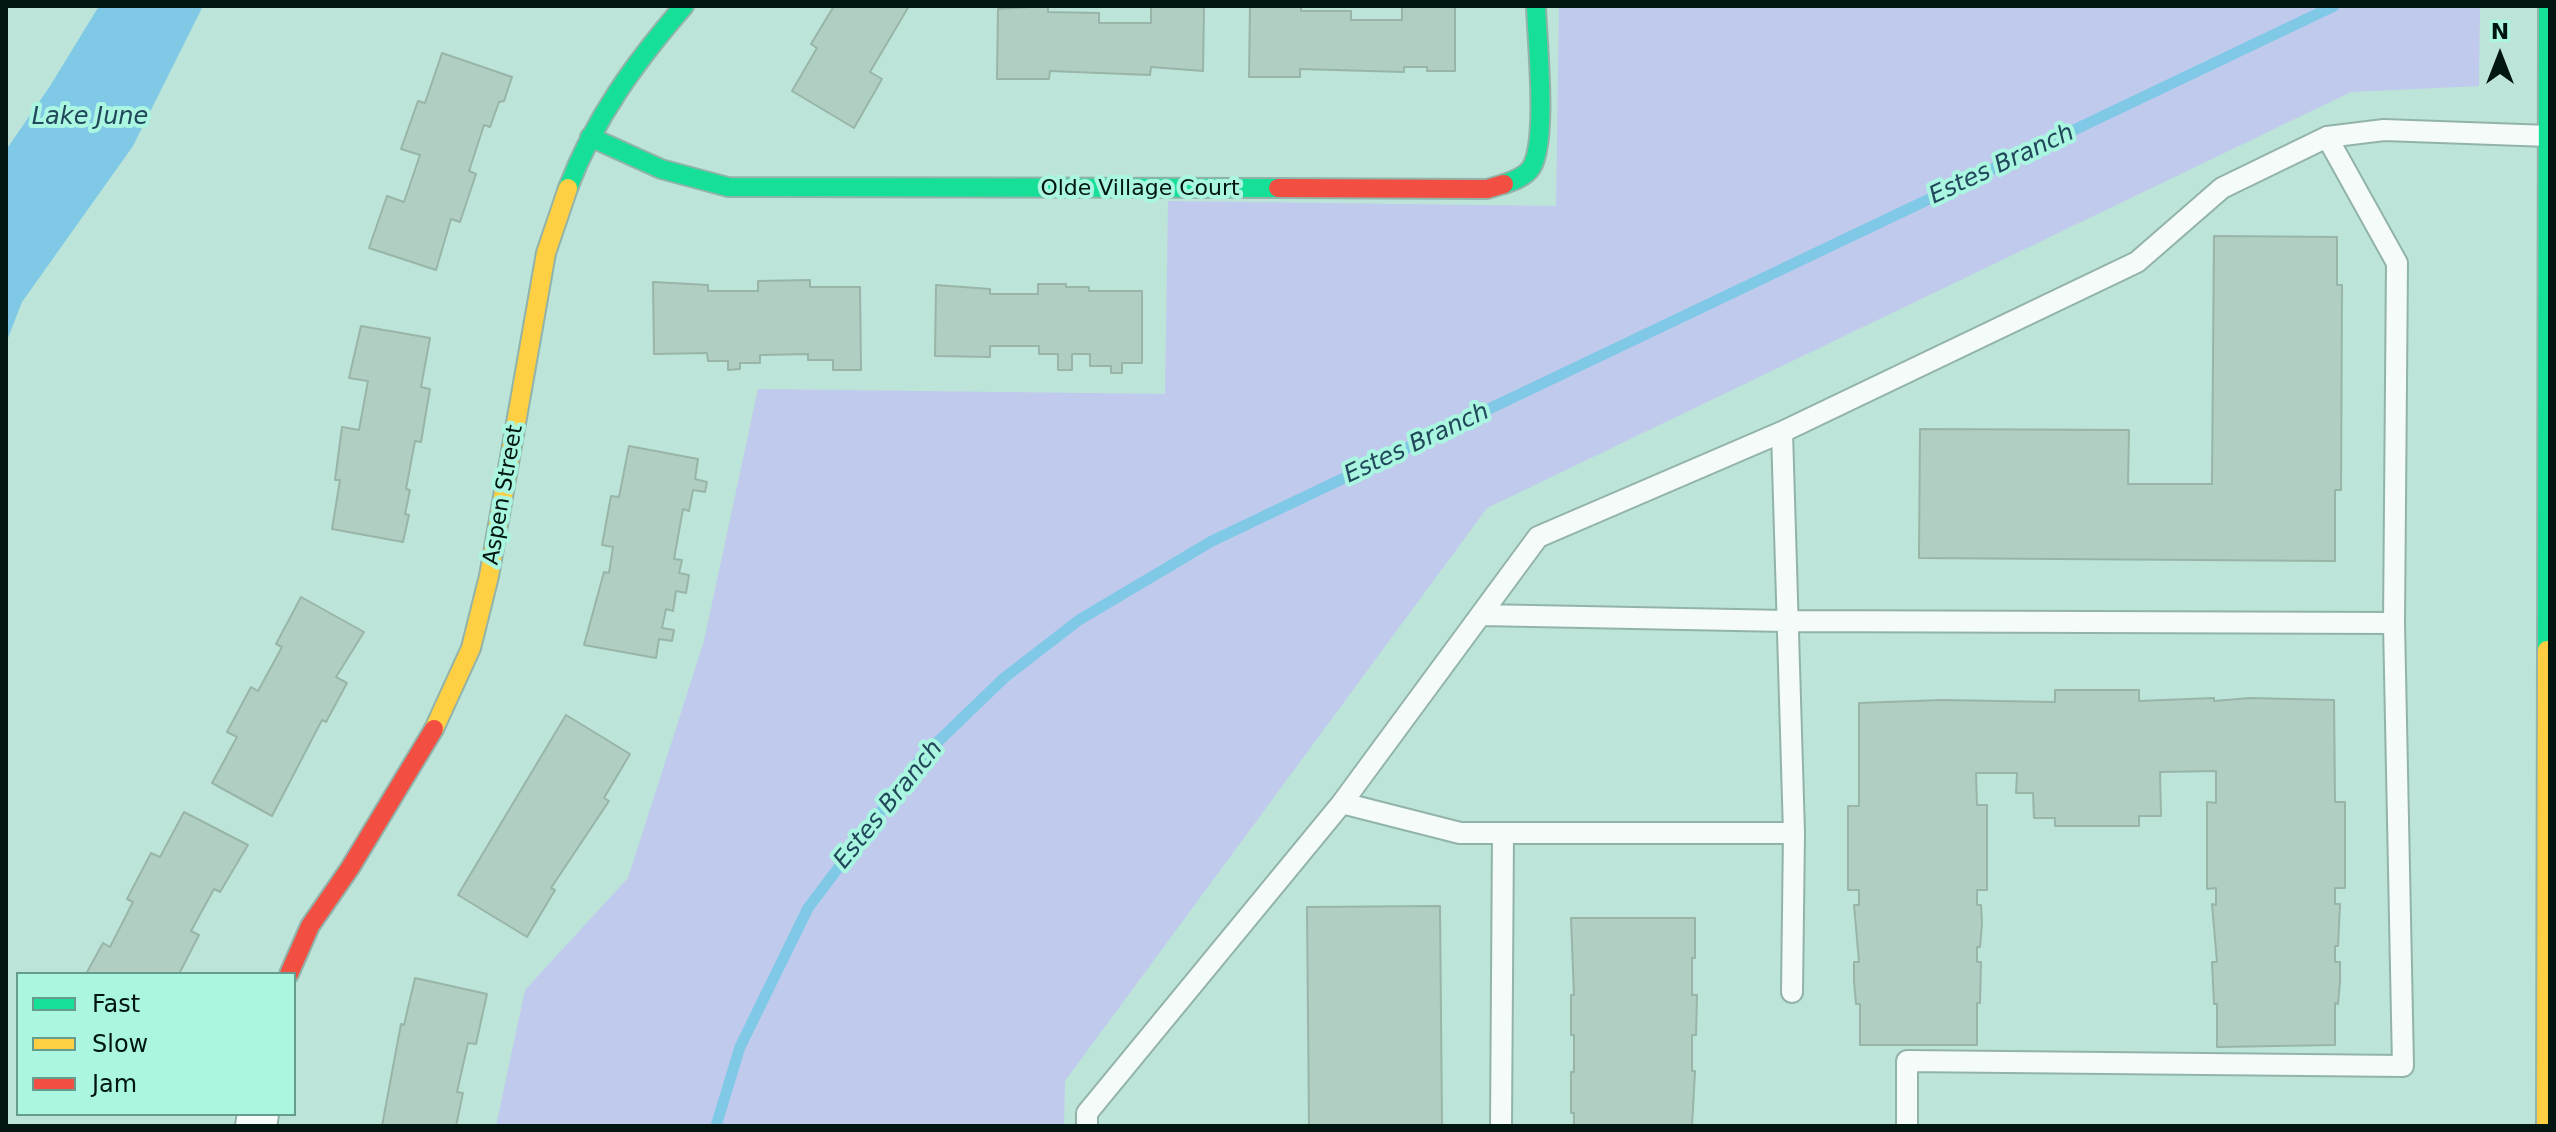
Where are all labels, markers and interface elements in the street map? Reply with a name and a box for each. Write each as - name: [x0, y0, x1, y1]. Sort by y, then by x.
- north arrow: [2460, 16, 2540, 96]
- text: N: [2491, 19, 2509, 44]
- water label: Lake June: [32, 104, 148, 132]
- water label: Estes Branch: [1925, 119, 2079, 211]
- street label: Olde Village Court: [1040, 176, 1240, 202]
- water label: Estes Branch: [1340, 398, 1494, 490]
- street label: Aspen Street: [479, 423, 529, 567]
- water label: Estes Branch: [829, 735, 949, 875]
- legend: [16, 972, 296, 1116]
- text: Fast: [92, 990, 140, 1018]
- text: Slow: [92, 1030, 148, 1058]
- text: Jam: [92, 1070, 137, 1098]

